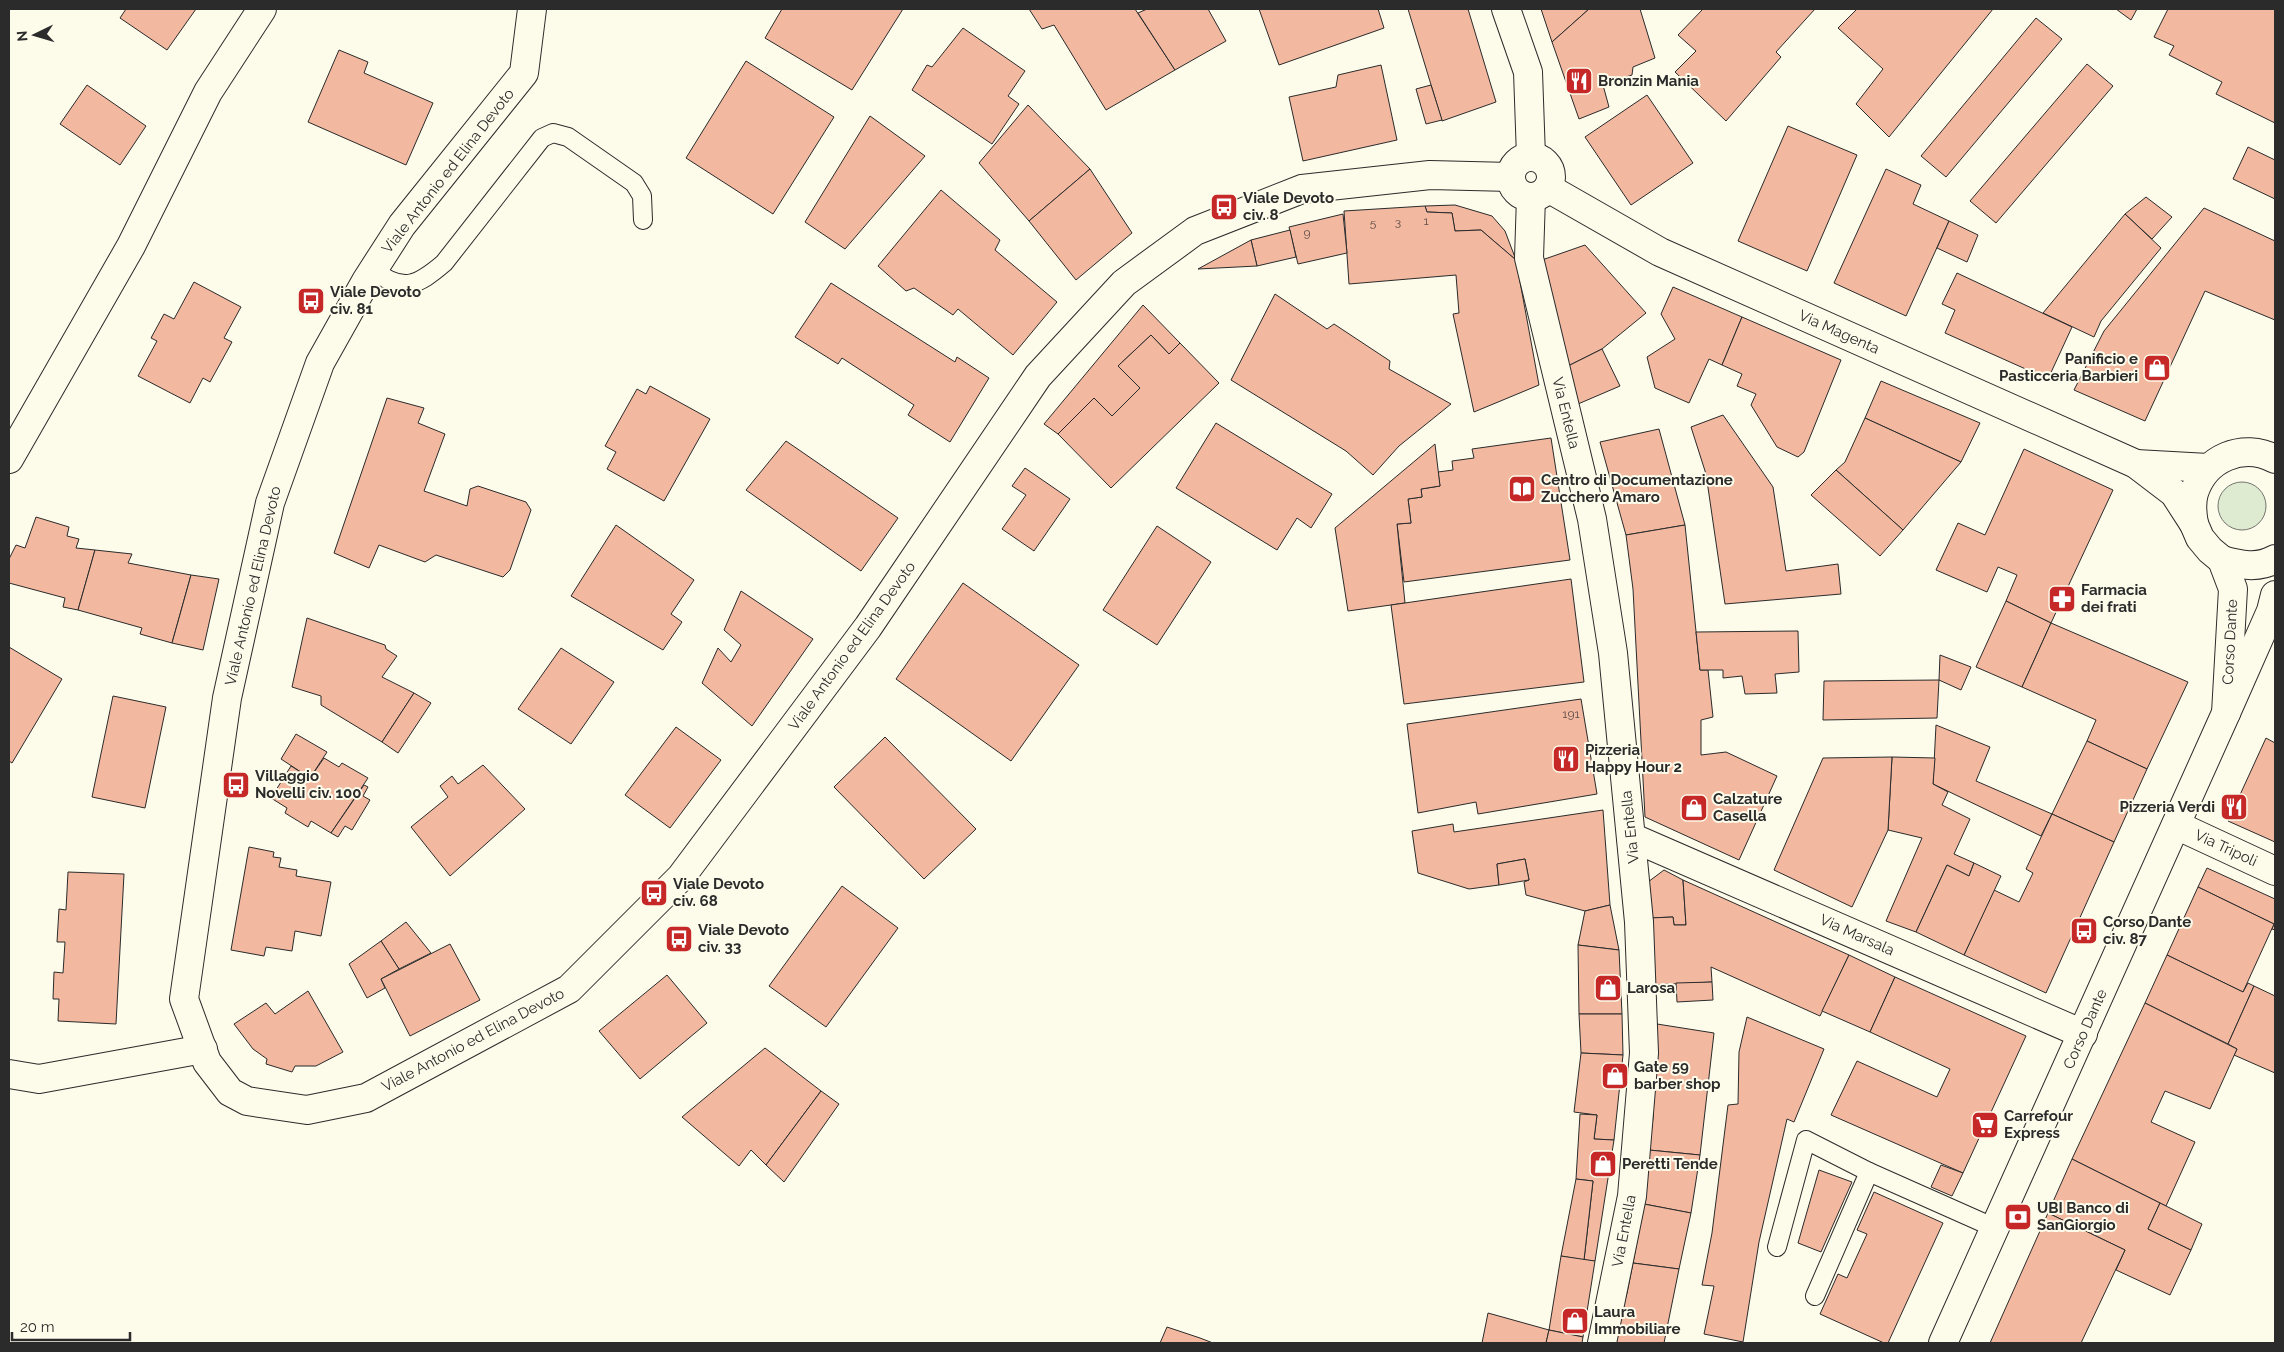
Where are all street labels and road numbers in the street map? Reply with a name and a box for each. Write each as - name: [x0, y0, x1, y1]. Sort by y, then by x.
- street label: Viale Antonio ed Elina Devoto: [378, 85, 518, 257]
- street label: Via Magenta: [1796, 306, 1882, 358]
- street label: Via Entella: [1548, 375, 1584, 451]
- street label: Viale Antonio ed Elina Devoto: [221, 484, 285, 687]
- street label: Viale Antonio ed Elina Devoto: [785, 558, 919, 734]
- street label: Corso Dante: [2219, 599, 2241, 685]
- street label: Via Entella: [1617, 790, 1643, 864]
- street label: Via Tripoli: [2192, 826, 2260, 870]
- street label: Via Marsala: [1817, 911, 1897, 959]
- street label: Viale Antonio ed Elina Devoto: [379, 984, 567, 1096]
- street label: Corso Dante: [2059, 986, 2111, 1072]
- street label: Via Entella: [1608, 1193, 1640, 1269]

